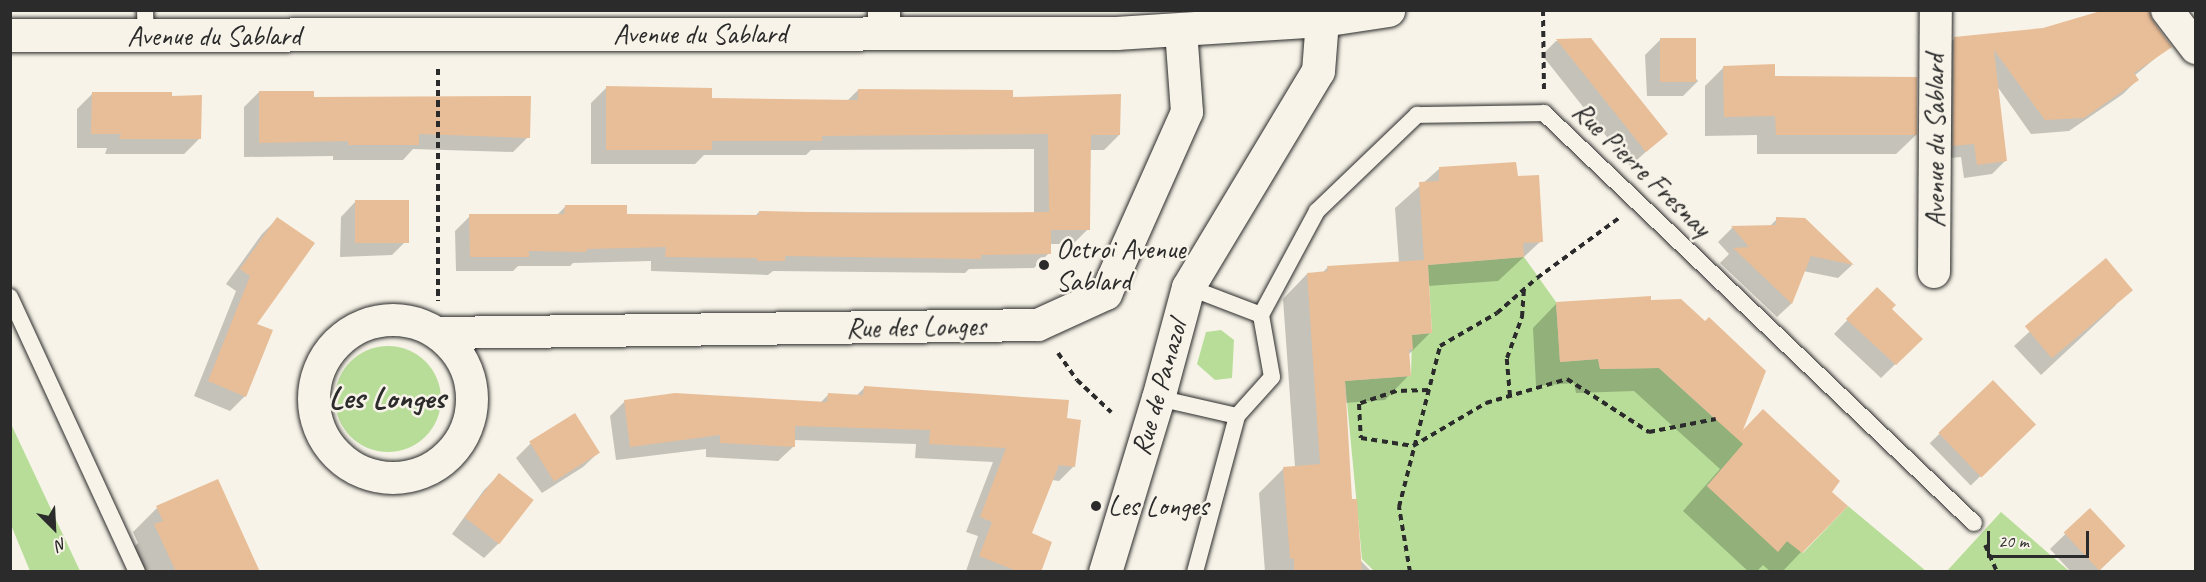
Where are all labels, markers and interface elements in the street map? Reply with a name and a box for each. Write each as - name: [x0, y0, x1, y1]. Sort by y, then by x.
- street label: Avenue du Sablard: [613, 17, 787, 51]
- street label: Avenue du Sablard: [127, 19, 301, 53]
- street label: Avenue du Sablard: [1918, 54, 1952, 228]
- street label: Rue Pierre Fresnay: [1566, 95, 1718, 243]
- place label: Octroi Avenue Sablard: [1056, 232, 1185, 298]
- marker: Octroi Avenue Sablard: [1037, 258, 1051, 272]
- street label: Rue des Longes: [846, 309, 986, 345]
- street label: Rue de Panazol: [1124, 317, 1194, 459]
- district label: Les Longes: [329, 379, 445, 417]
- place label: Les Longes: [1108, 489, 1208, 523]
- north arrow: [24, 498, 84, 558]
- marker: Les Longes: [1089, 499, 1103, 513]
- scale bar: [1990, 519, 2092, 557]
- text: 20 m: [1998, 530, 2029, 552]
- text: N: [53, 533, 70, 556]

